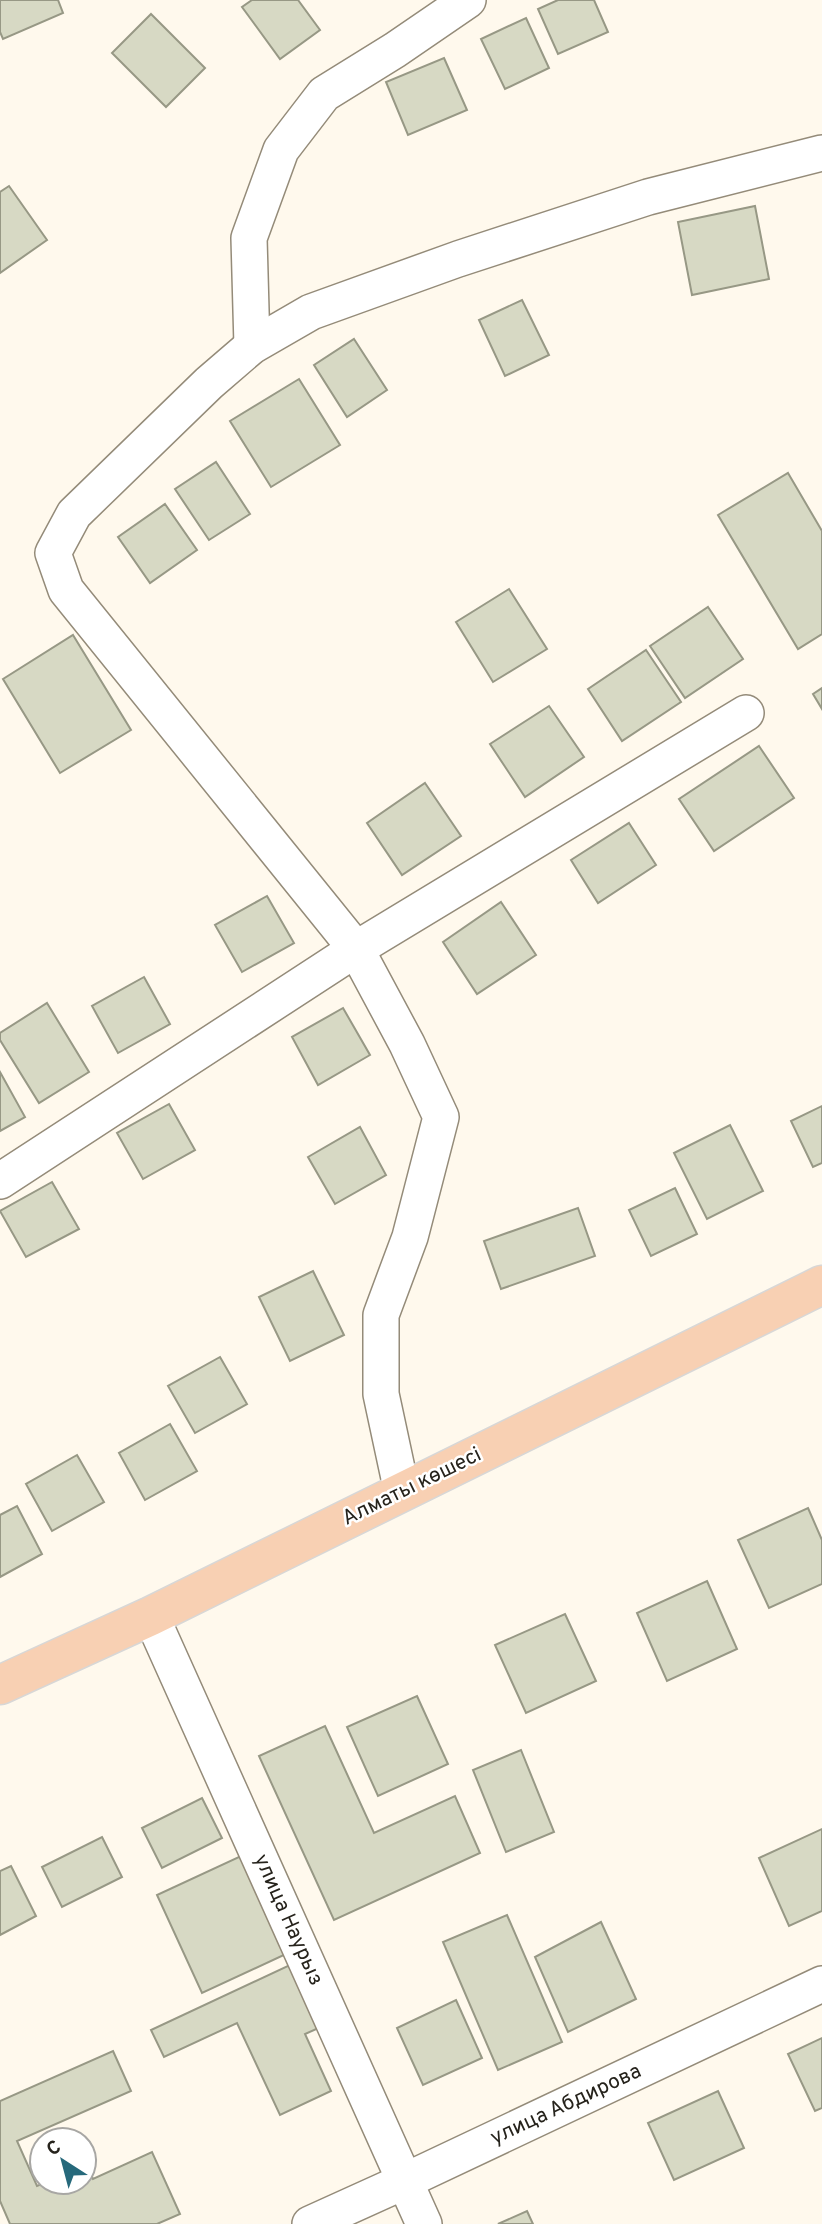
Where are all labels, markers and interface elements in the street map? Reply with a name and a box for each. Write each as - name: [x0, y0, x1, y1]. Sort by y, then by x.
- street label: Алматы көшесі: [338, 1442, 486, 1532]
- street label: улица Наурыз: [247, 1850, 329, 1990]
- street label: улица Абдирова: [486, 2058, 646, 2152]
- north arrow: [28, 2126, 98, 2196]
- text: С: [42, 2136, 66, 2162]

